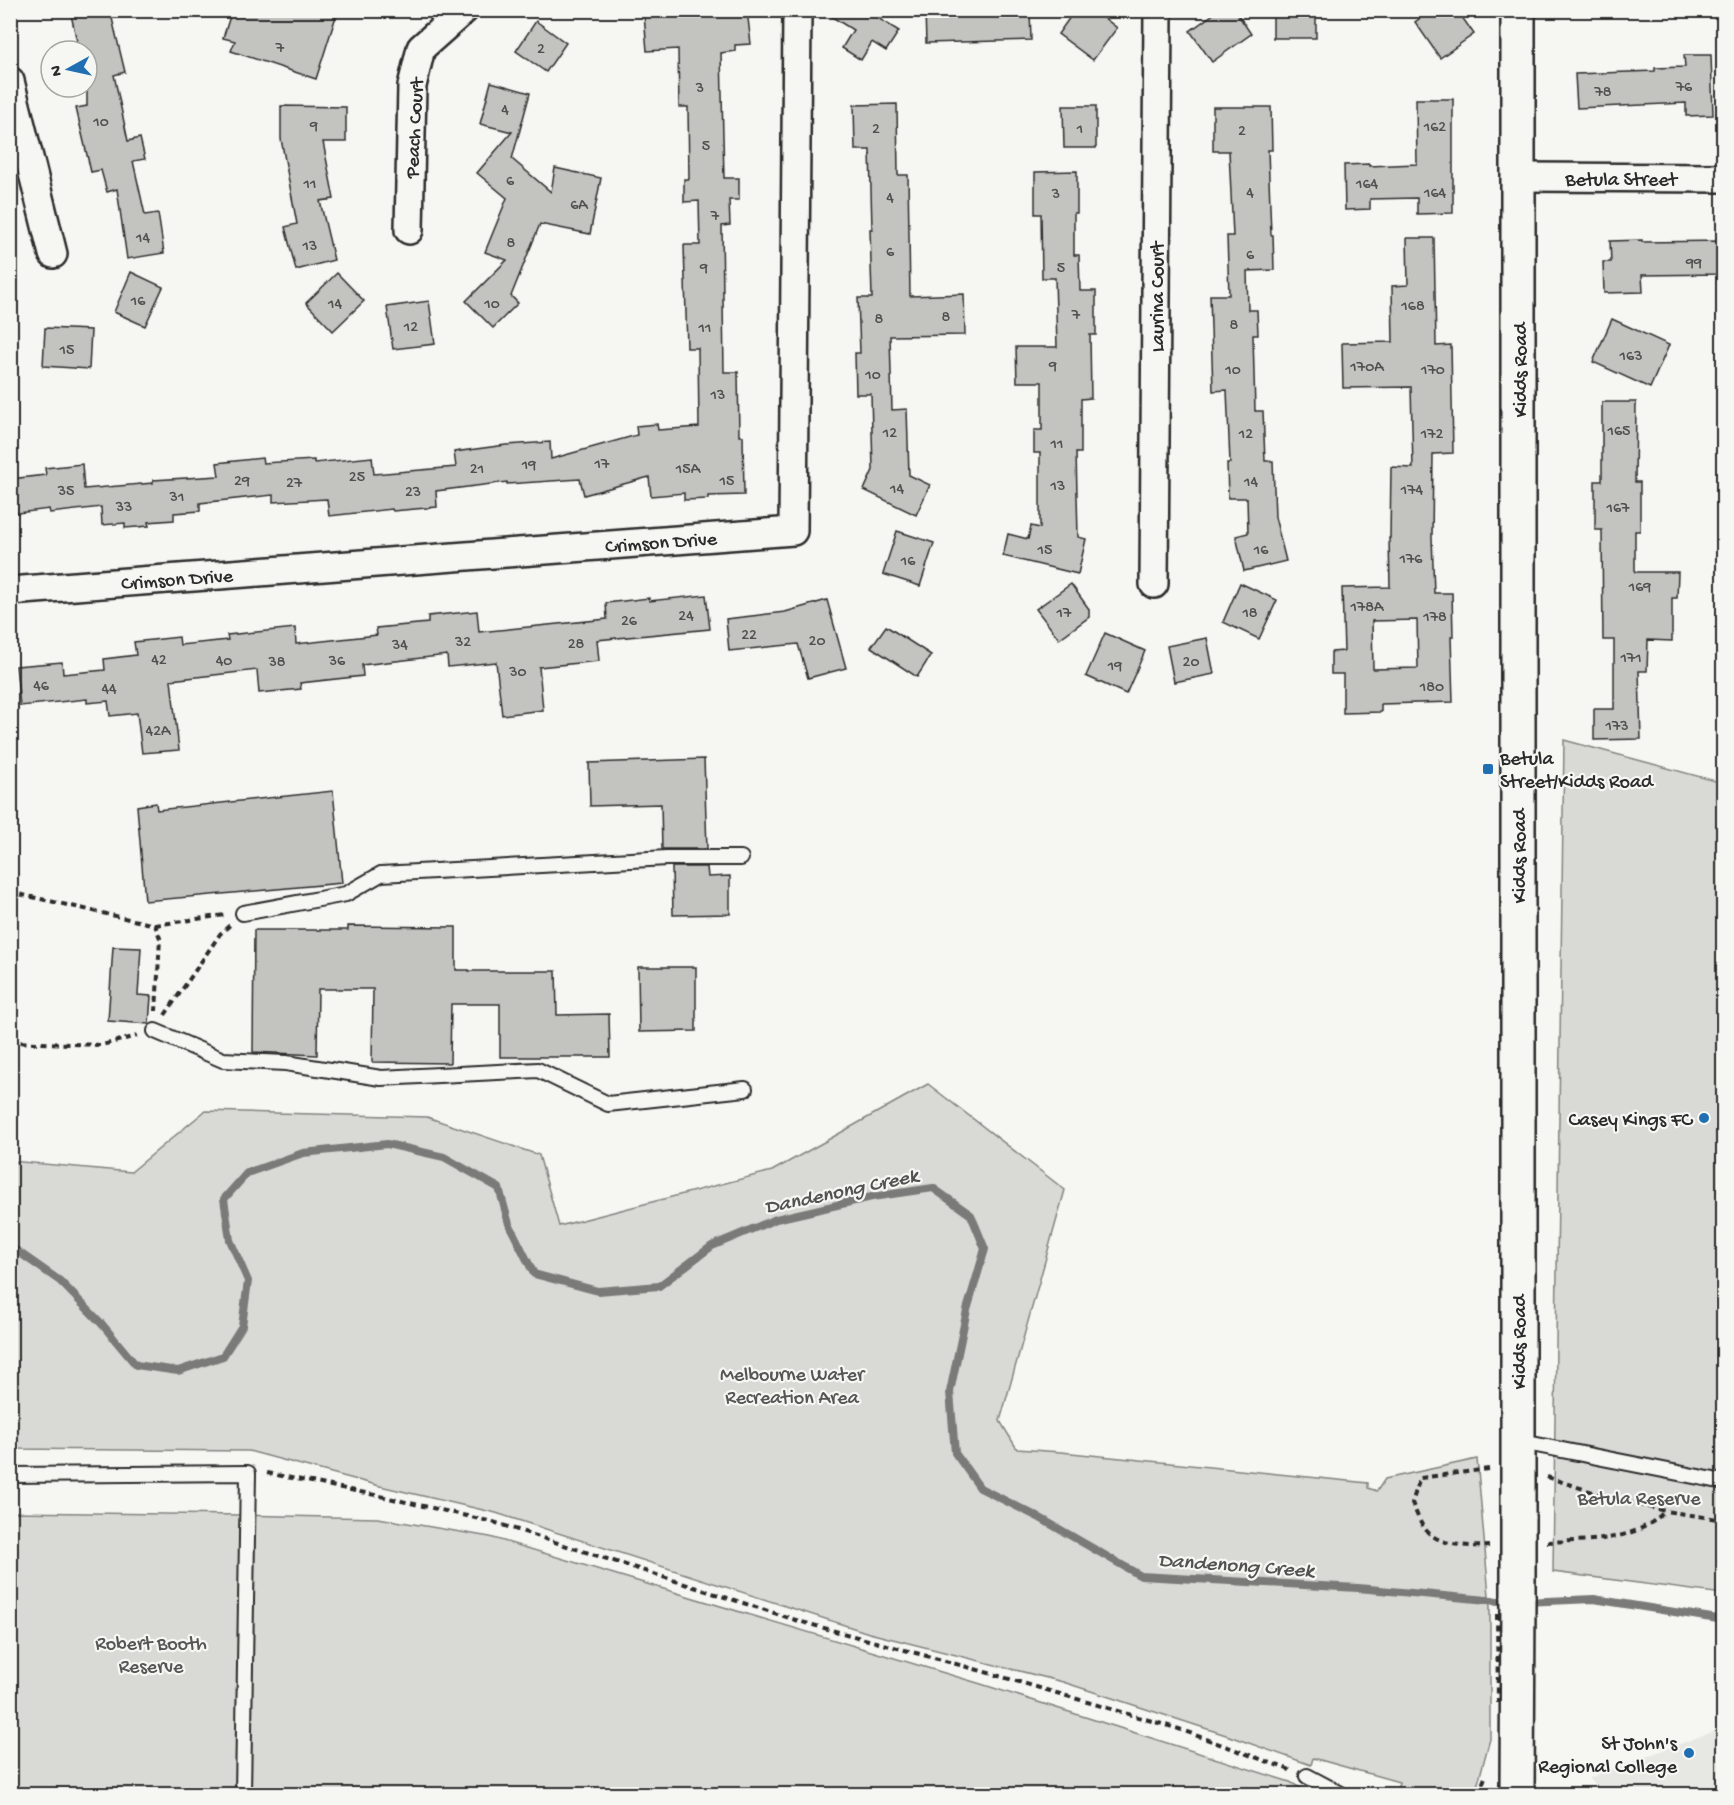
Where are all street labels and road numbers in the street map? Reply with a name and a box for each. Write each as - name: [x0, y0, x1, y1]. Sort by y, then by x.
- street label: Peach Court: [402, 76, 431, 180]
- street label: Betula Street: [1564, 170, 1679, 193]
- street label: Laurina Court: [1148, 240, 1171, 352]
- street label: Kidds Road: [1511, 320, 1534, 417]
- street label: Crimson Drive: [605, 529, 719, 560]
- street label: Crimson Drive: [121, 566, 235, 597]
- street label: Kidds Road: [1510, 806, 1533, 903]
- street label: Kidds Road: [1510, 1292, 1533, 1389]

